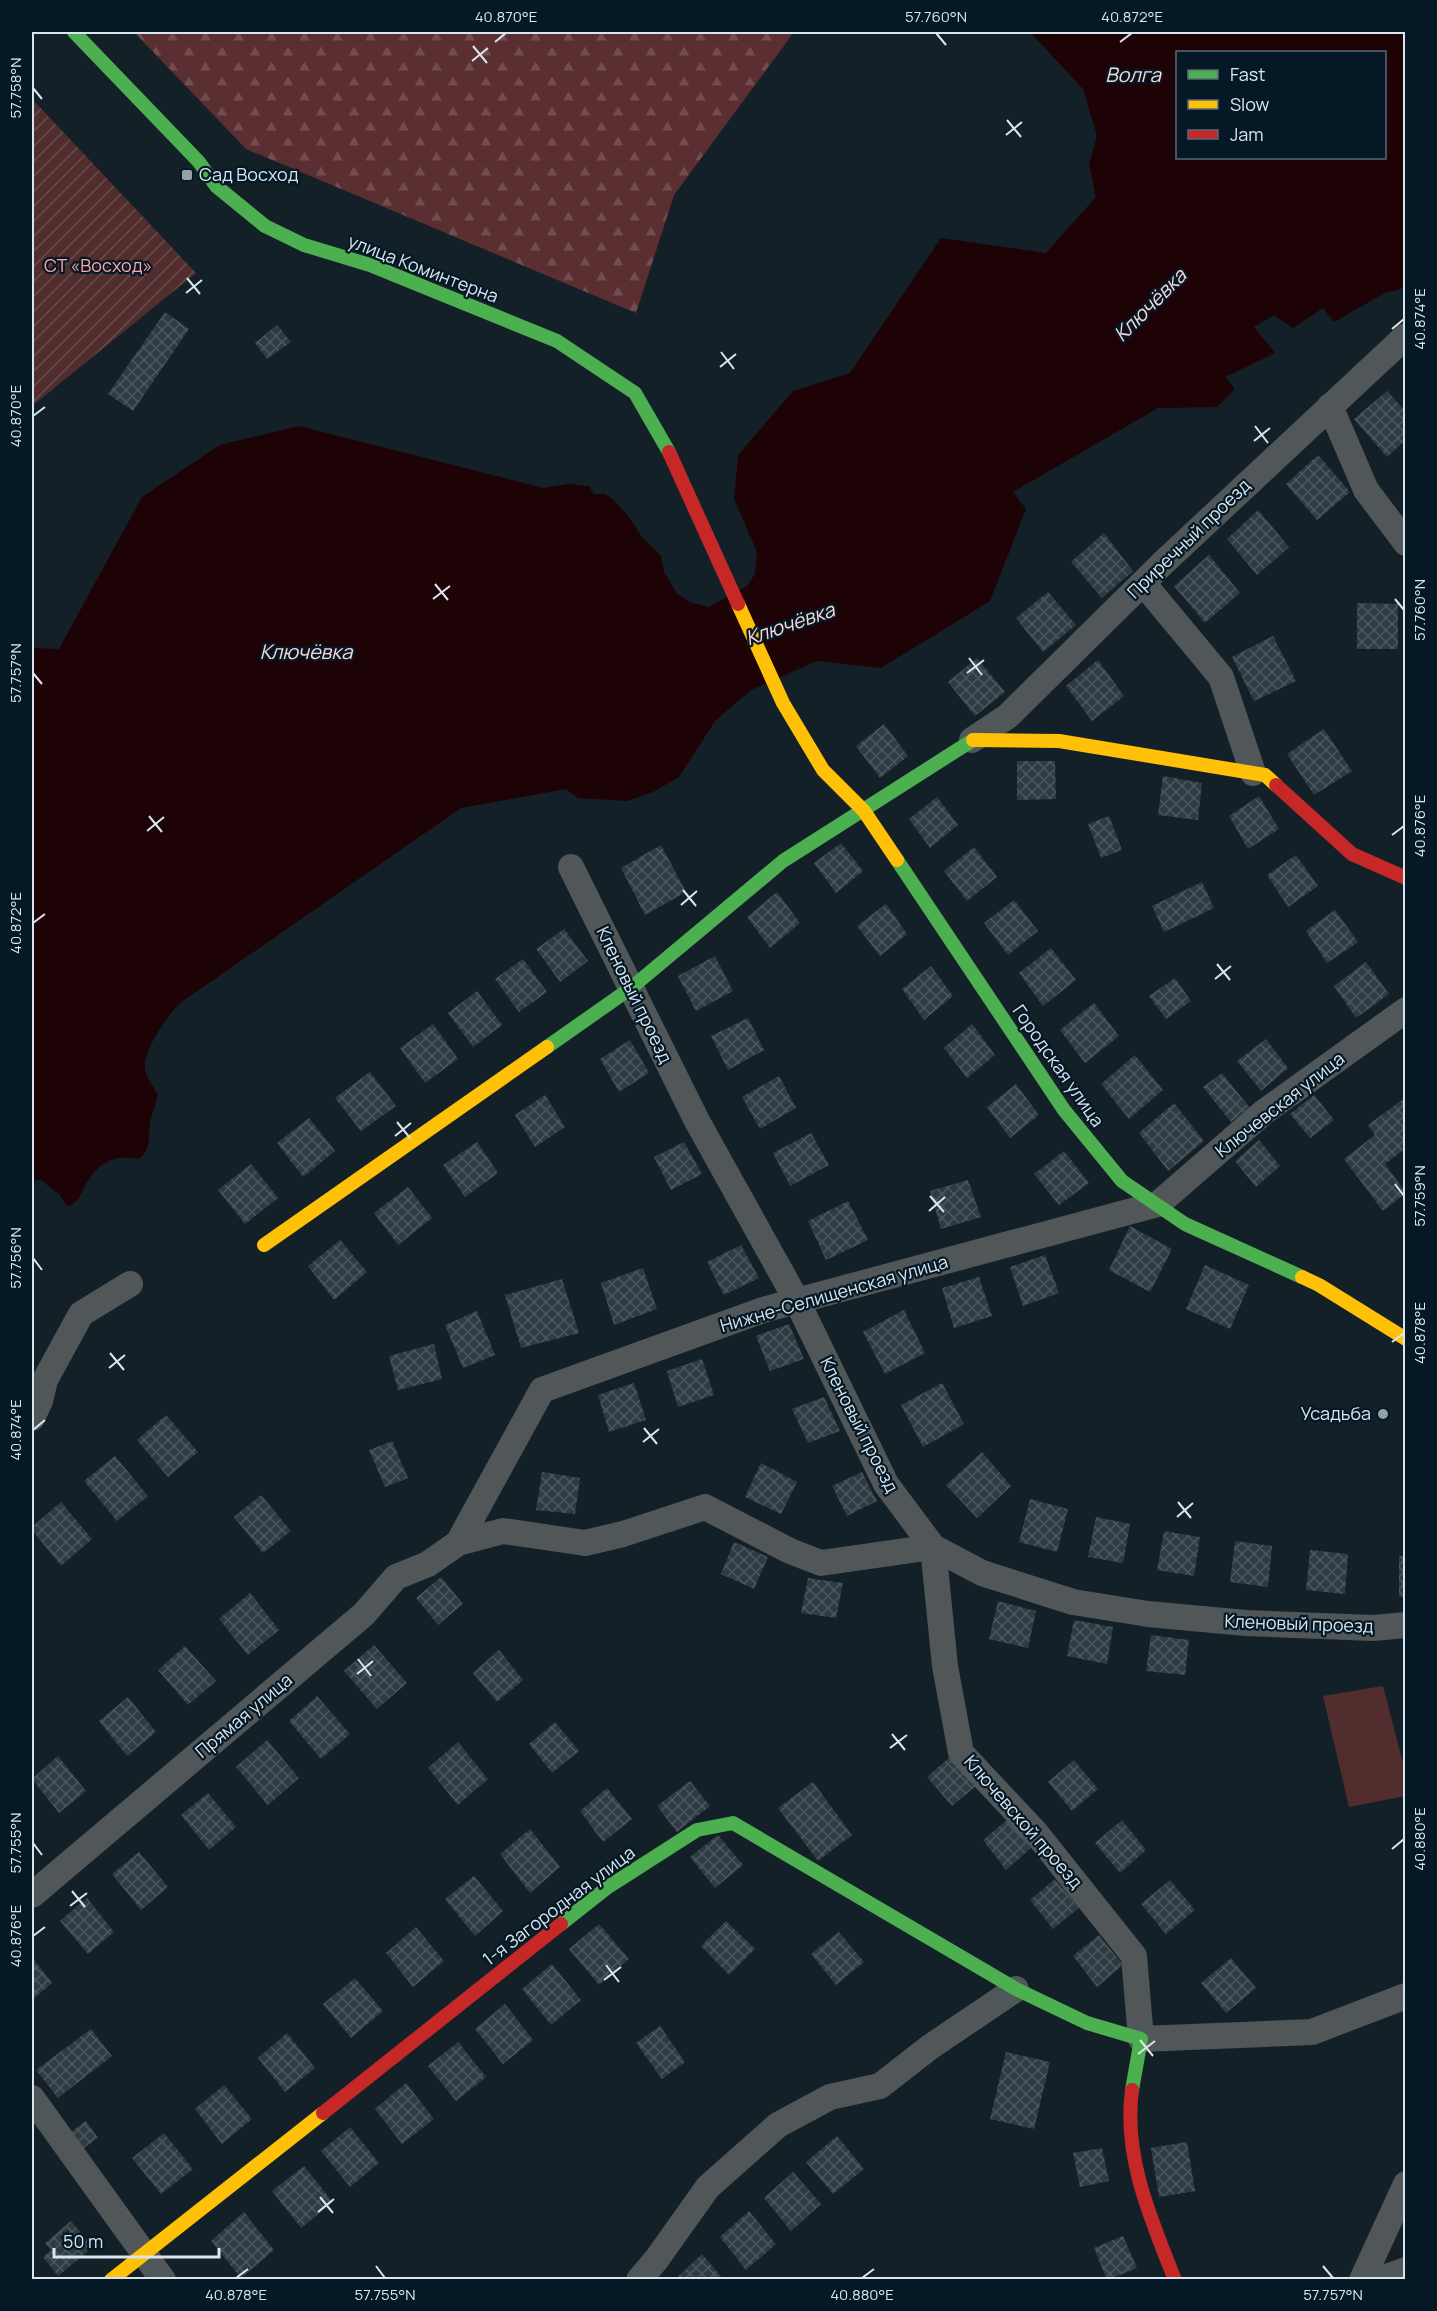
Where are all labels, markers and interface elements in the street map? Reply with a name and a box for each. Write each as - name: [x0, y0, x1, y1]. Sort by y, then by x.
- text: 40.870°E: [475, 6, 537, 27]
- text: 57.760°N: [905, 6, 967, 27]
- text: 40.872°E: [1101, 6, 1163, 27]
- legend: [1176, 51, 1386, 159]
- text: 57.758°N: [5, 58, 26, 118]
- water label: Волга: [1105, 61, 1162, 88]
- text: Fast: [1230, 62, 1265, 86]
- text: Slow: [1230, 92, 1270, 116]
- text: Jam: [1230, 122, 1264, 146]
- place label: Сад Восход: [199, 162, 299, 186]
- marker: Сад Восход: [180, 168, 194, 182]
- street label: улица Коминтерна: [345, 228, 502, 308]
- park label: СТ «Восход»: [44, 253, 152, 277]
- water label: Ключёвка: [1107, 262, 1193, 347]
- text: 40.874°E: [1409, 288, 1430, 350]
- text: 40.870°E: [5, 385, 26, 447]
- street label: Приречный проезд: [1122, 473, 1255, 603]
- text: 57.760°N: [1409, 579, 1430, 641]
- water label: Ключёвка: [742, 595, 839, 651]
- water label: Ключёвка: [260, 638, 353, 665]
- text: 57.757°N: [5, 643, 26, 703]
- text: 40.876°E: [1409, 795, 1430, 857]
- text: 40.872°E: [5, 892, 26, 954]
- street label: Кленовый проезд: [591, 922, 678, 1067]
- street label: Городская улица: [1008, 1000, 1110, 1131]
- street label: Ключевская улица: [1210, 1046, 1349, 1162]
- text: 57.759°N: [1409, 1165, 1430, 1227]
- text: 57.756°N: [5, 1227, 26, 1289]
- street label: Нижне-Селищенская улица: [717, 1249, 951, 1337]
- text: 40.878°E: [1409, 1302, 1430, 1364]
- street label: Кленовый проезд: [815, 1353, 905, 1497]
- text: 40.874°E: [5, 1399, 26, 1461]
- place label: Усадьба: [1300, 1401, 1371, 1425]
- marker: Усадьба: [1376, 1407, 1390, 1421]
- street label: Кленовый проезд: [1224, 1608, 1374, 1638]
- street label: Прямая улица: [190, 1668, 297, 1763]
- street label: Ключевской проезд: [959, 1750, 1088, 1893]
- text: 40.880°E: [1409, 1807, 1430, 1871]
- text: 57.755°N: [5, 1813, 26, 1873]
- street label: 1-я Загородная улица: [477, 1840, 639, 1970]
- text: 40.876°E: [5, 1905, 26, 1967]
- scale bar: [54, 2221, 219, 2259]
- text: 50 m: [63, 2229, 103, 2253]
- text: 40.878°E: [205, 2284, 267, 2305]
- text: 57.755°N: [355, 2284, 415, 2305]
- text: 40.880°E: [830, 2284, 894, 2305]
- text: 57.757°N: [1303, 2284, 1363, 2305]

